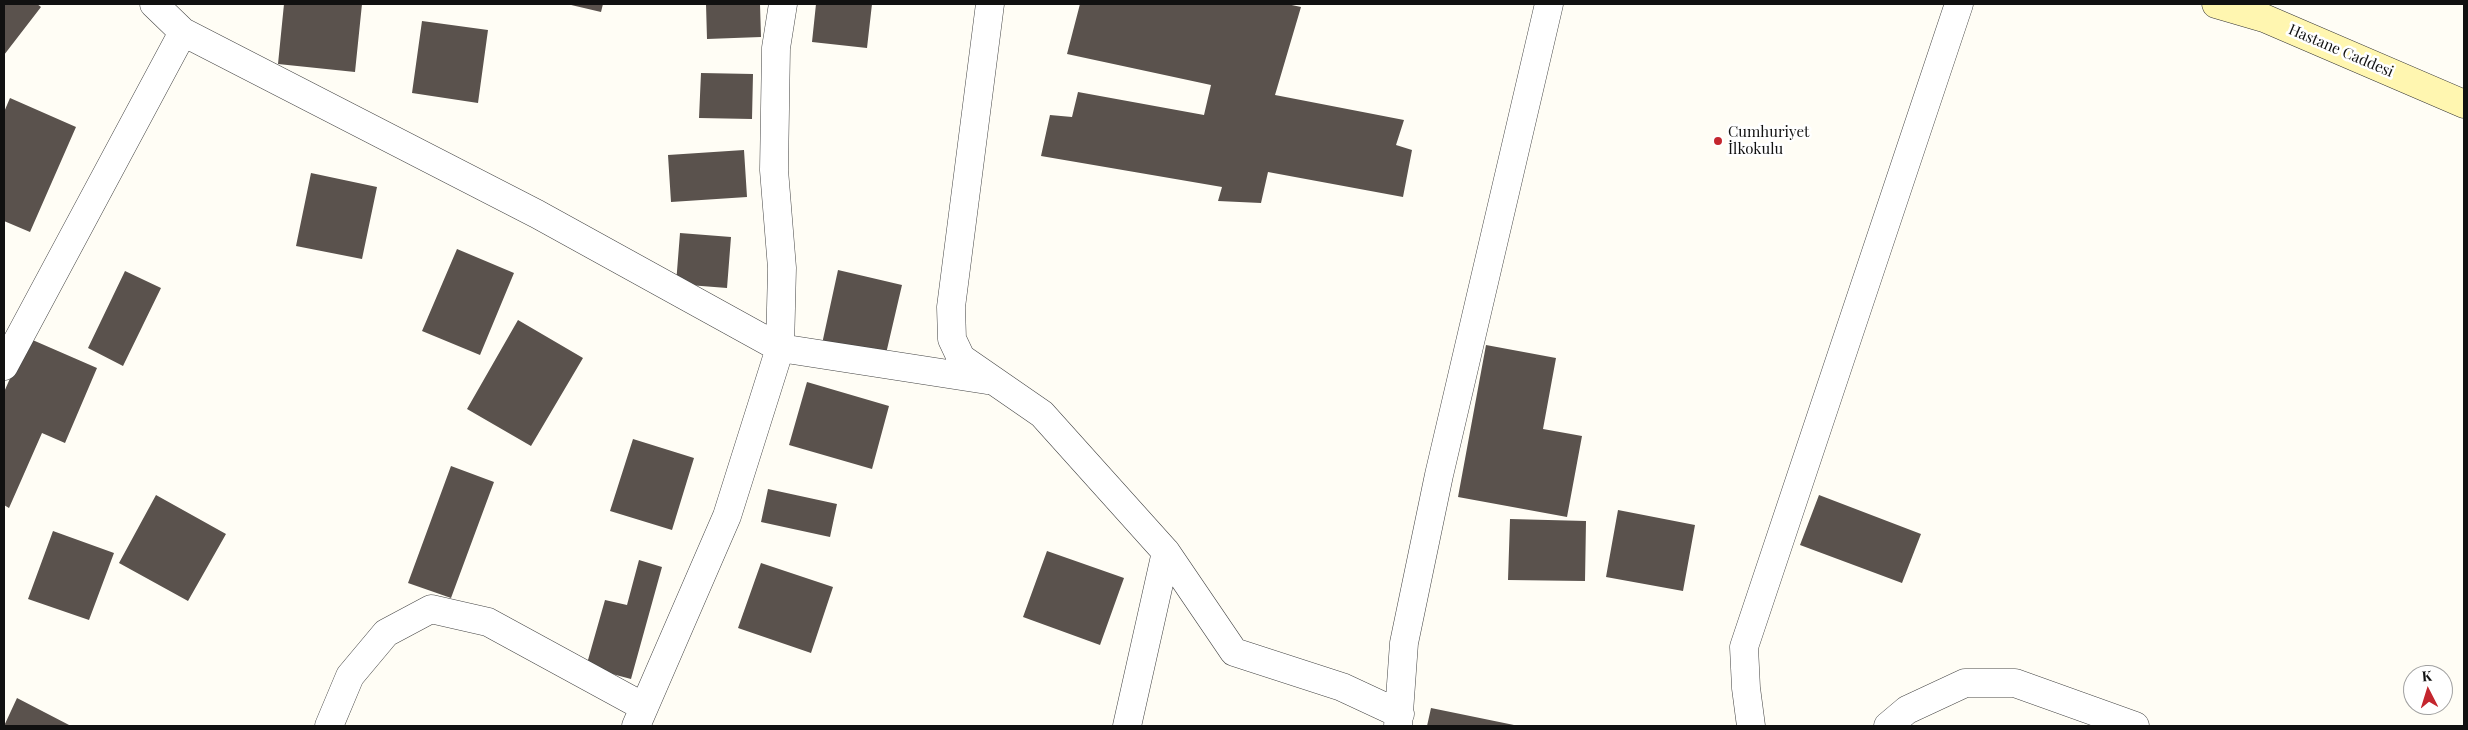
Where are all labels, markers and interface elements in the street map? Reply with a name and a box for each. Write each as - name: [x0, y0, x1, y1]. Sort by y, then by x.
- street label: Hastane Caddesi: [2286, 21, 2396, 81]
- place label: Cumhuriyet İlkokulu: [1728, 123, 1809, 158]
- marker: Cumhuriyet İlkokulu: [1712, 135, 1724, 147]
- north arrow: [2403, 665, 2453, 715]
- text: K: [2421, 666, 2433, 685]

